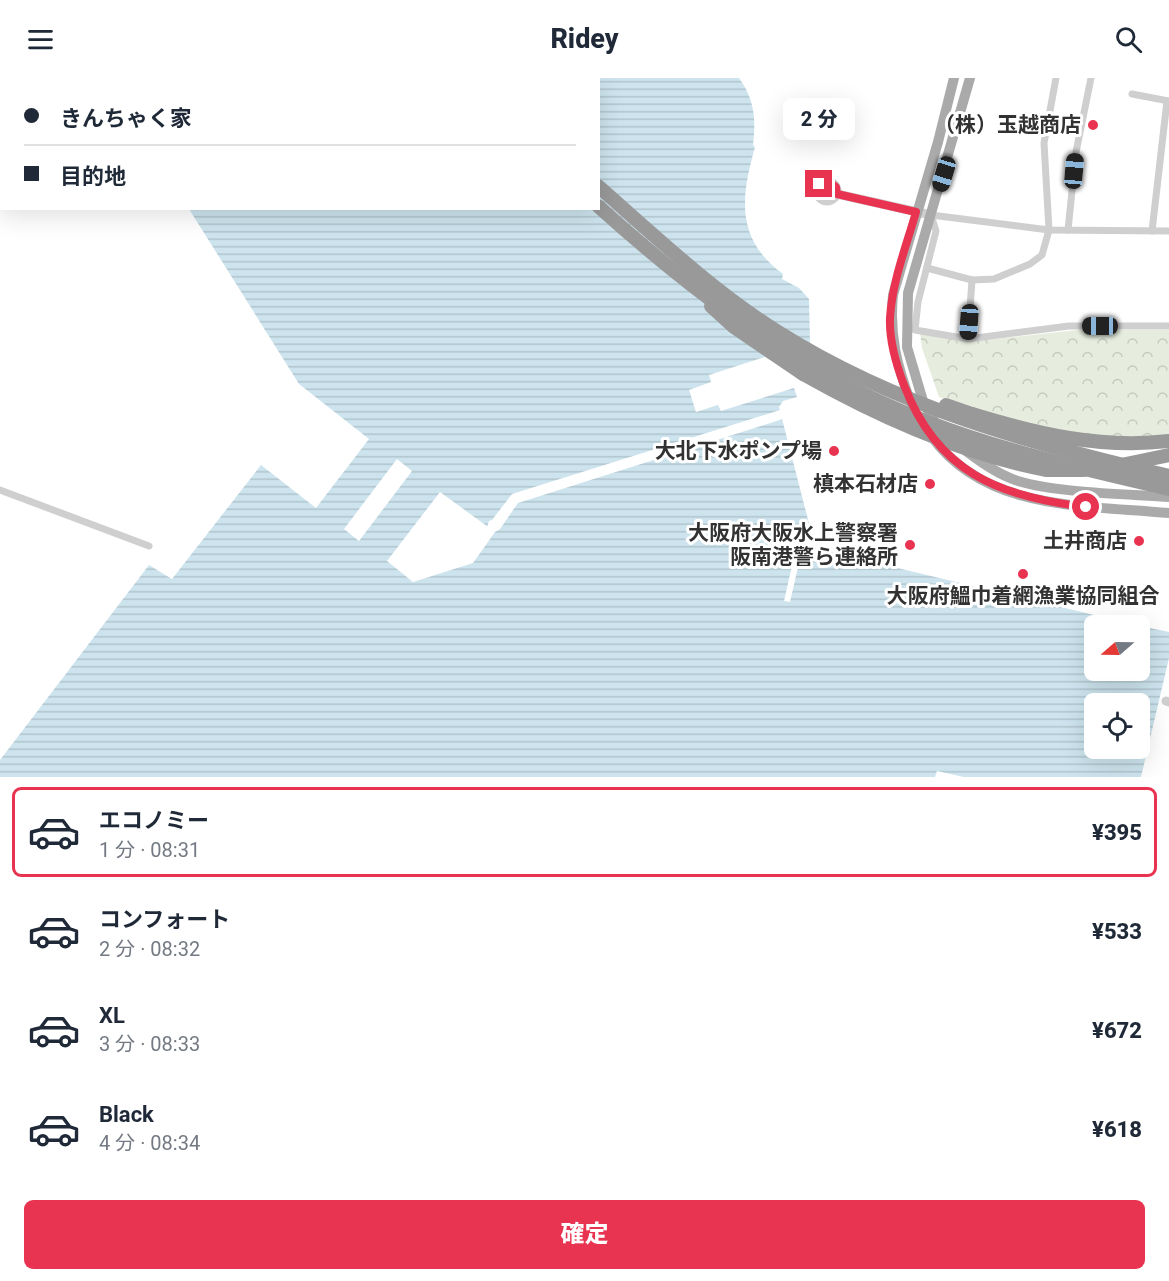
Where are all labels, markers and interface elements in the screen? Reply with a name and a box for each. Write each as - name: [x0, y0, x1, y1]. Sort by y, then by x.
- icon: menu: [24, 23, 57, 56]
- text: Ridey: [550, 23, 619, 55]
- icon: search: [1112, 23, 1145, 56]
- callout: 2 分: [783, 97, 855, 139]
- text: きんちゃく家: [60, 106, 192, 131]
- text: 2 分: [801, 107, 837, 131]
- place label: （株）玉越商店: [934, 113, 1081, 137]
- marker: （株）玉越商店: [1086, 118, 1100, 132]
- car: [1063, 152, 1085, 190]
- car: [930, 154, 958, 194]
- text: 目的地: [60, 164, 126, 189]
- route end: [805, 170, 832, 197]
- car: [959, 303, 979, 341]
- car: [1082, 317, 1118, 335]
- place label: 大北下水ポンプ場: [655, 439, 822, 463]
- marker: 大北下水ポンプ場: [827, 444, 841, 458]
- place label: 槙本石材店: [813, 472, 918, 496]
- marker: 槙本石材店: [923, 477, 937, 491]
- route start: [1072, 493, 1099, 520]
- place label: 大阪府大阪水上警察署 阪南港警ら連絡所: [688, 521, 898, 569]
- place label: 土井商店: [1043, 529, 1127, 553]
- marker: 土井商店: [1132, 534, 1146, 548]
- marker: 大阪府大阪水上警察署 阪南港警ら連絡所: [903, 538, 917, 552]
- marker: 大阪府鰮巾着網漁業協同組合: [1016, 567, 1030, 581]
- place label: 大阪府鰮巾着網漁業協同組合: [887, 584, 1160, 608]
- north arrow: [1084, 615, 1150, 681]
- map controls: [1084, 615, 1150, 759]
- button: locate: [1084, 693, 1150, 759]
- icon: car: [27, 805, 81, 859]
- text: エコノミー: [99, 808, 209, 833]
- text: ¥395: [1092, 820, 1142, 845]
- text: 1 分 · 08:31: [99, 838, 200, 862]
- icon: car: [27, 904, 81, 958]
- text: コンフォート: [99, 907, 230, 932]
- text: ¥533: [1092, 919, 1142, 944]
- text: 2 分 · 08:32: [99, 937, 200, 961]
- icon: car: [27, 1003, 81, 1057]
- text: XL: [99, 1003, 125, 1028]
- text: ¥672: [1092, 1018, 1142, 1043]
- text: 3 分 · 08:33: [99, 1032, 200, 1056]
- icon: car: [27, 1102, 81, 1156]
- text: Black: [99, 1102, 154, 1127]
- text: ¥618: [1092, 1117, 1142, 1142]
- text: 4 分 · 08:34: [99, 1131, 200, 1155]
- button: 確定: [24, 1200, 1145, 1269]

